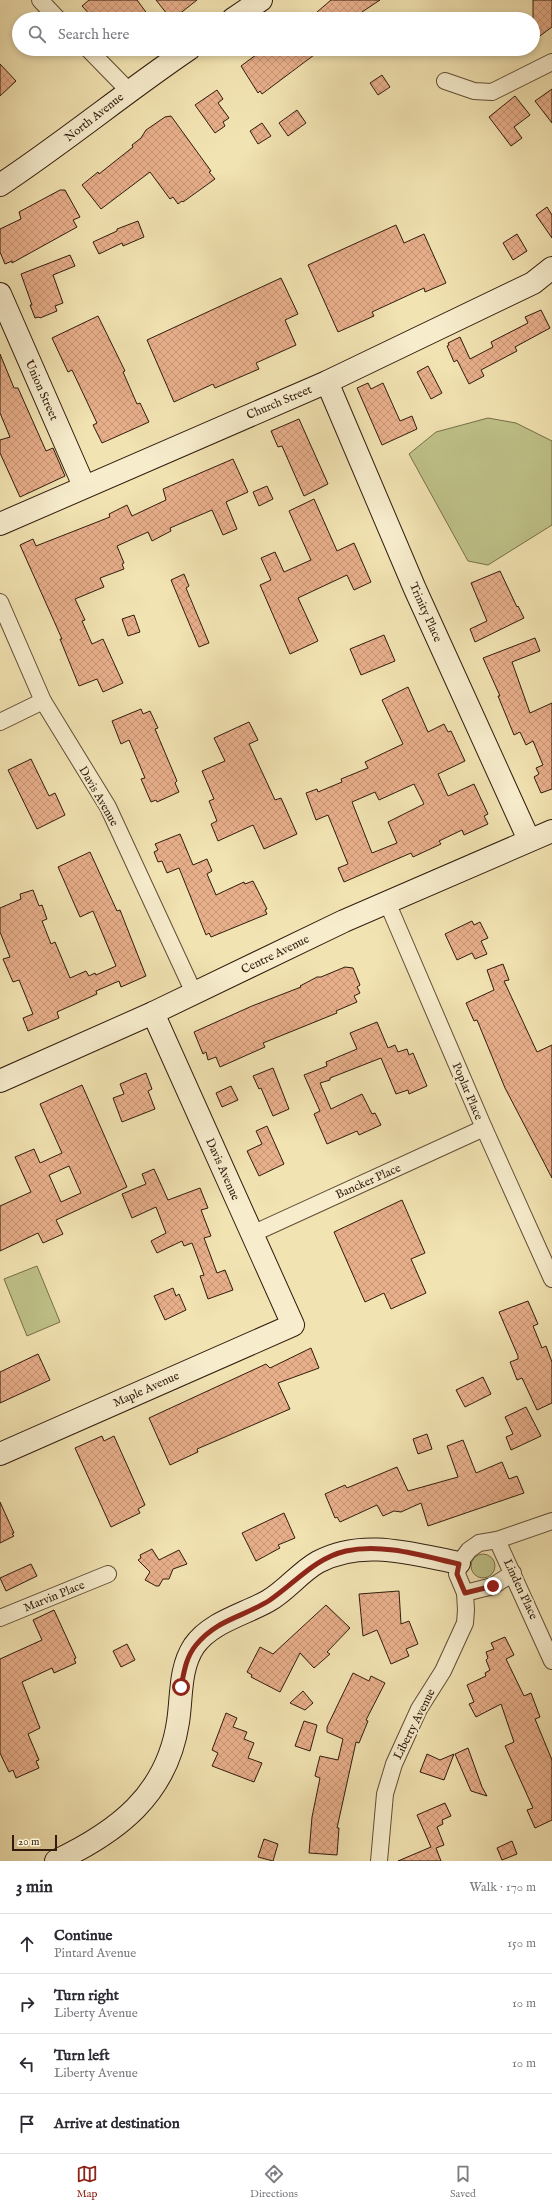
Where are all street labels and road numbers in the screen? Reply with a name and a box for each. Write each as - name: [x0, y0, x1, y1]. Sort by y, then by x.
- street label: North Avenue: [62, 89, 127, 145]
- street label: Union Street: [22, 358, 62, 423]
- street label: Church Street: [244, 382, 314, 423]
- street label: Trinity Place: [406, 580, 446, 645]
- street label: Davis Avenue: [75, 764, 122, 829]
- street label: Centre Avenue: [239, 931, 312, 977]
- street label: Poplar Place: [448, 1060, 487, 1123]
- street label: Davis Avenue: [202, 1136, 243, 1203]
- street label: Bancker Place: [333, 1160, 403, 1202]
- street label: Maple Avenue: [111, 1368, 183, 1412]
- street label: Linden Place: [500, 1557, 541, 1622]
- street label: Marvin Place: [21, 1577, 87, 1615]
- street label: Liberty Avenue: [390, 1686, 439, 1762]

